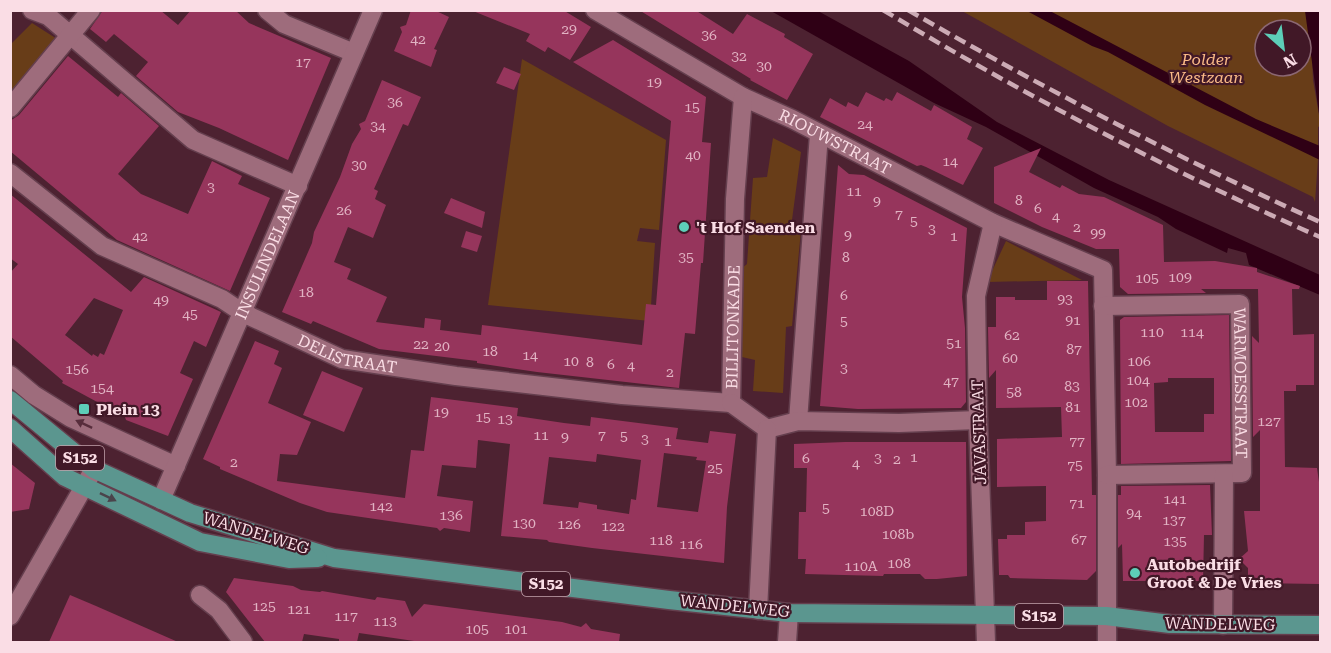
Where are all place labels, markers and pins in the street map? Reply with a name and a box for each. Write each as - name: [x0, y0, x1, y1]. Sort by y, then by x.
- place label: 't Hof Saenden: [696, 218, 816, 237]
- marker: 't Hof Saenden: [677, 220, 691, 234]
- place label: Plein 13: [96, 400, 160, 419]
- marker: Plein 13: [77, 402, 91, 416]
- place label: Autobedrijf Groot & De Vries: [1147, 555, 1282, 592]
- marker: Autobedrijf Groot & De Vries: [1128, 566, 1142, 580]

